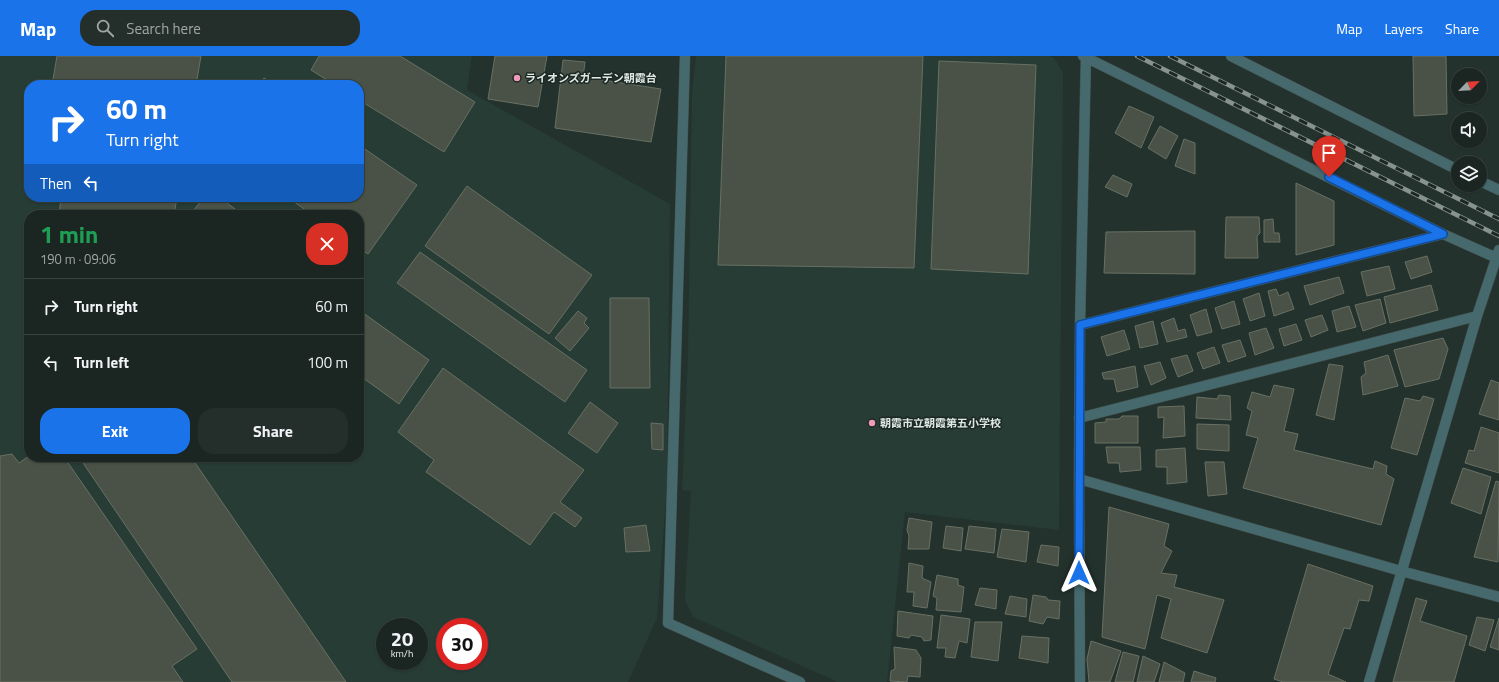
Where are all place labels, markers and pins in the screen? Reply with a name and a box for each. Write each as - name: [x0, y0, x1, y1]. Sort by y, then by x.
- place label: ライオンズガーデン朝霞台: [525, 70, 657, 86]
- marker: ライオンズガーデン朝霞台: [512, 73, 522, 83]
- pin: [1312, 136, 1346, 177]
- place label: 朝霞市立朝霞第五小学校: [880, 415, 1001, 431]
- marker: 朝霞市立朝霞第五小学校: [867, 418, 877, 428]

